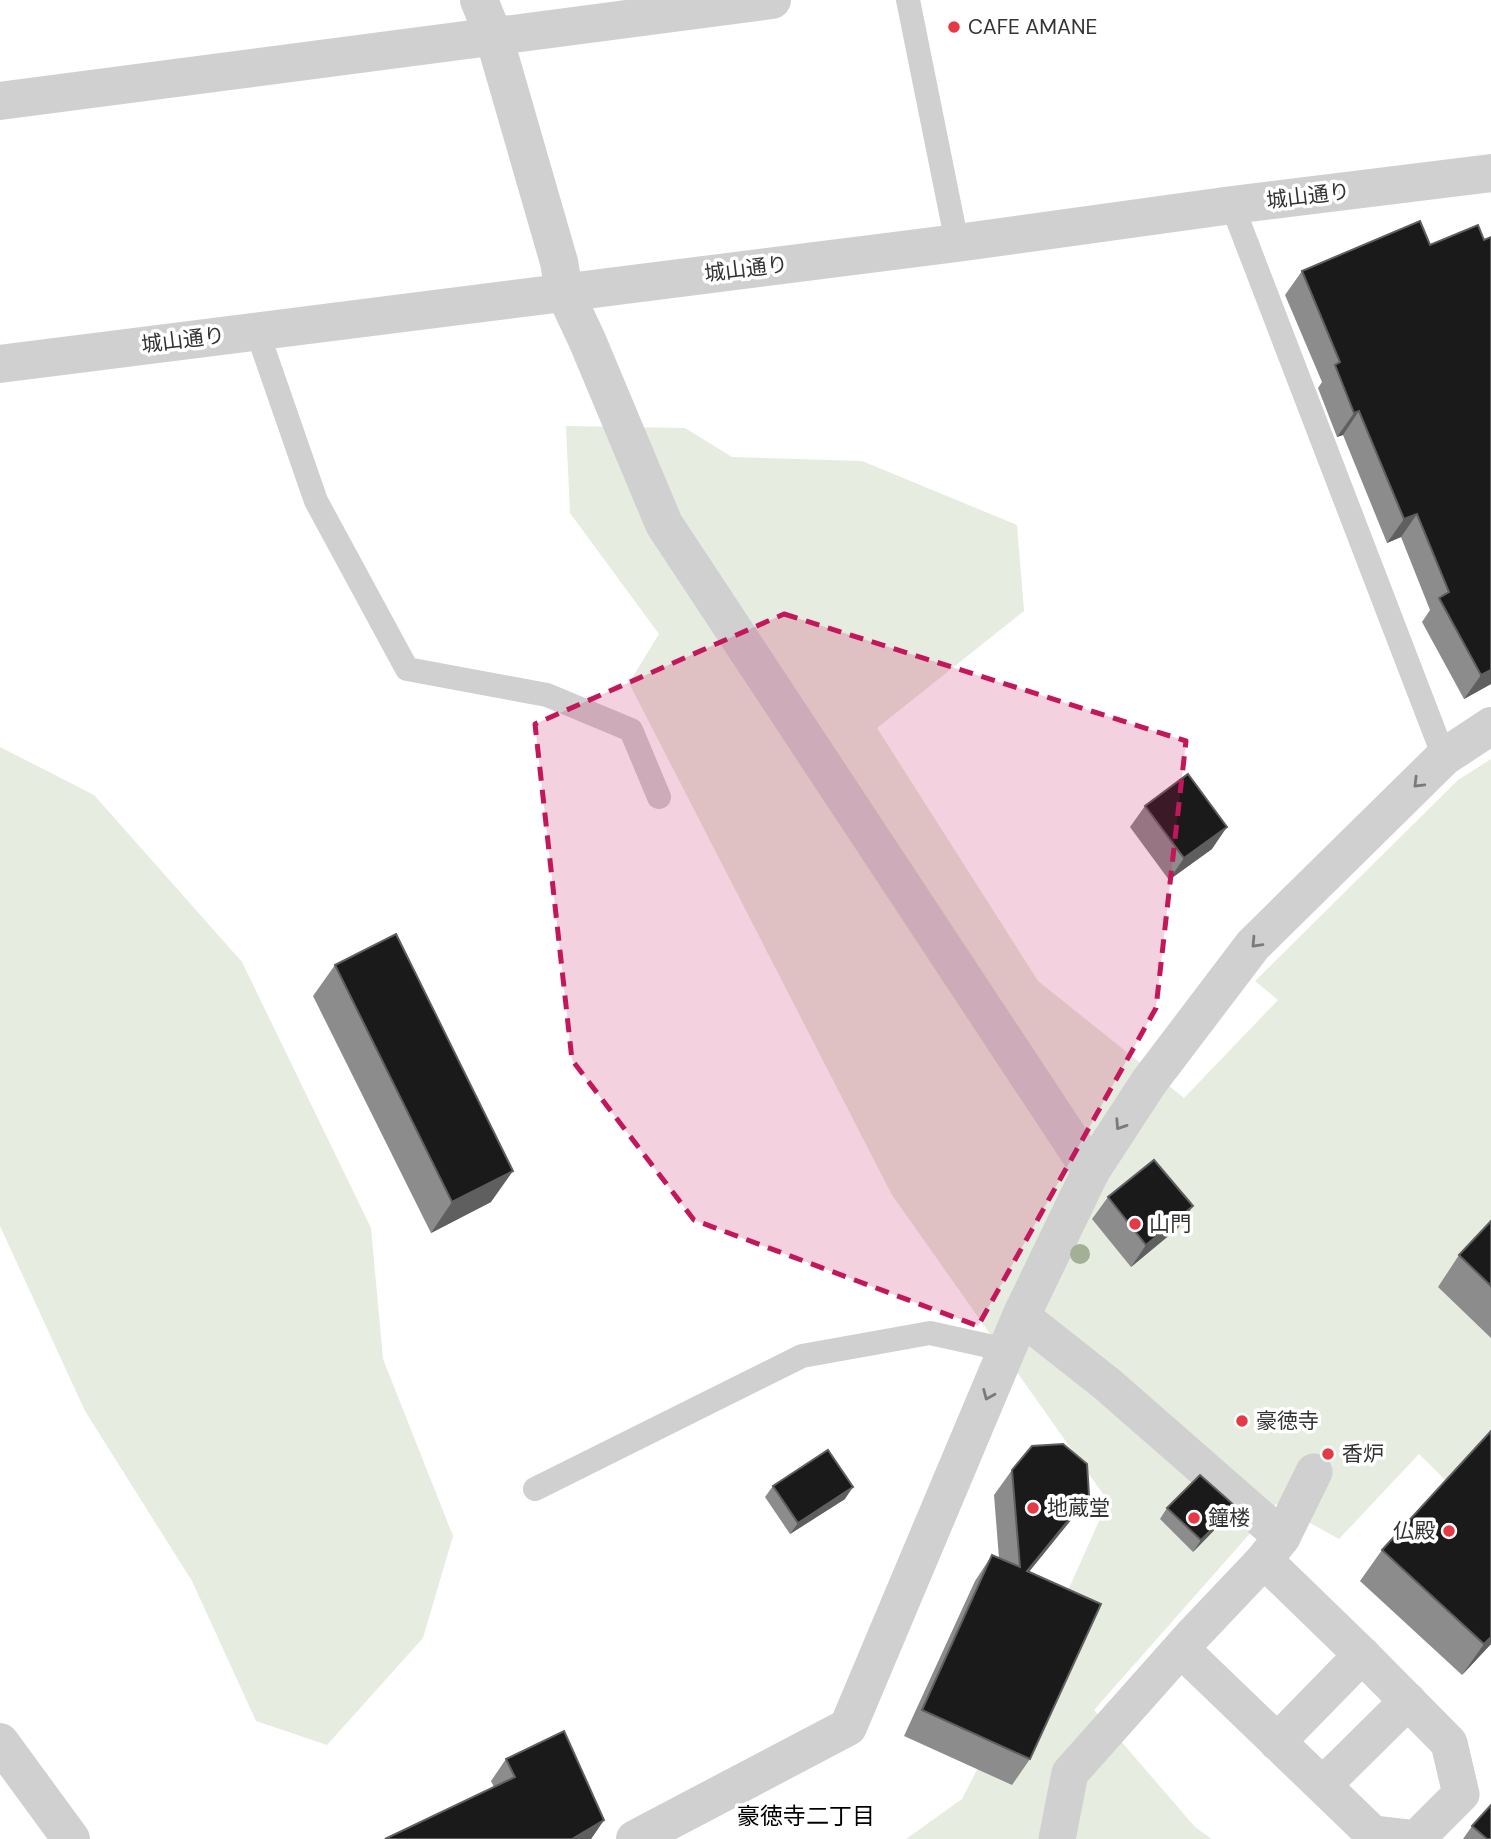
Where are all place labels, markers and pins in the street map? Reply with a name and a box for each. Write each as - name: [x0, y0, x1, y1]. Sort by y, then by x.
- place label: CAFE AMANE: [968, 13, 1097, 41]
- marker: CAFE AMANE: [946, 19, 962, 35]
- place label: 山門: [1149, 1210, 1191, 1238]
- marker: 山門: [1127, 1216, 1143, 1232]
- place label: 豪徳寺: [1256, 1407, 1319, 1435]
- marker: 豪徳寺: [1234, 1413, 1250, 1429]
- place label: 香炉: [1342, 1440, 1384, 1468]
- marker: 香炉: [1320, 1446, 1336, 1462]
- place label: 地蔵堂: [1047, 1494, 1110, 1522]
- marker: 地蔵堂: [1025, 1500, 1041, 1516]
- place label: 鐘楼: [1208, 1504, 1250, 1532]
- marker: 鐘楼: [1186, 1510, 1202, 1526]
- place label: 仏殿: [1393, 1517, 1435, 1545]
- marker: 仏殿: [1441, 1523, 1457, 1539]

